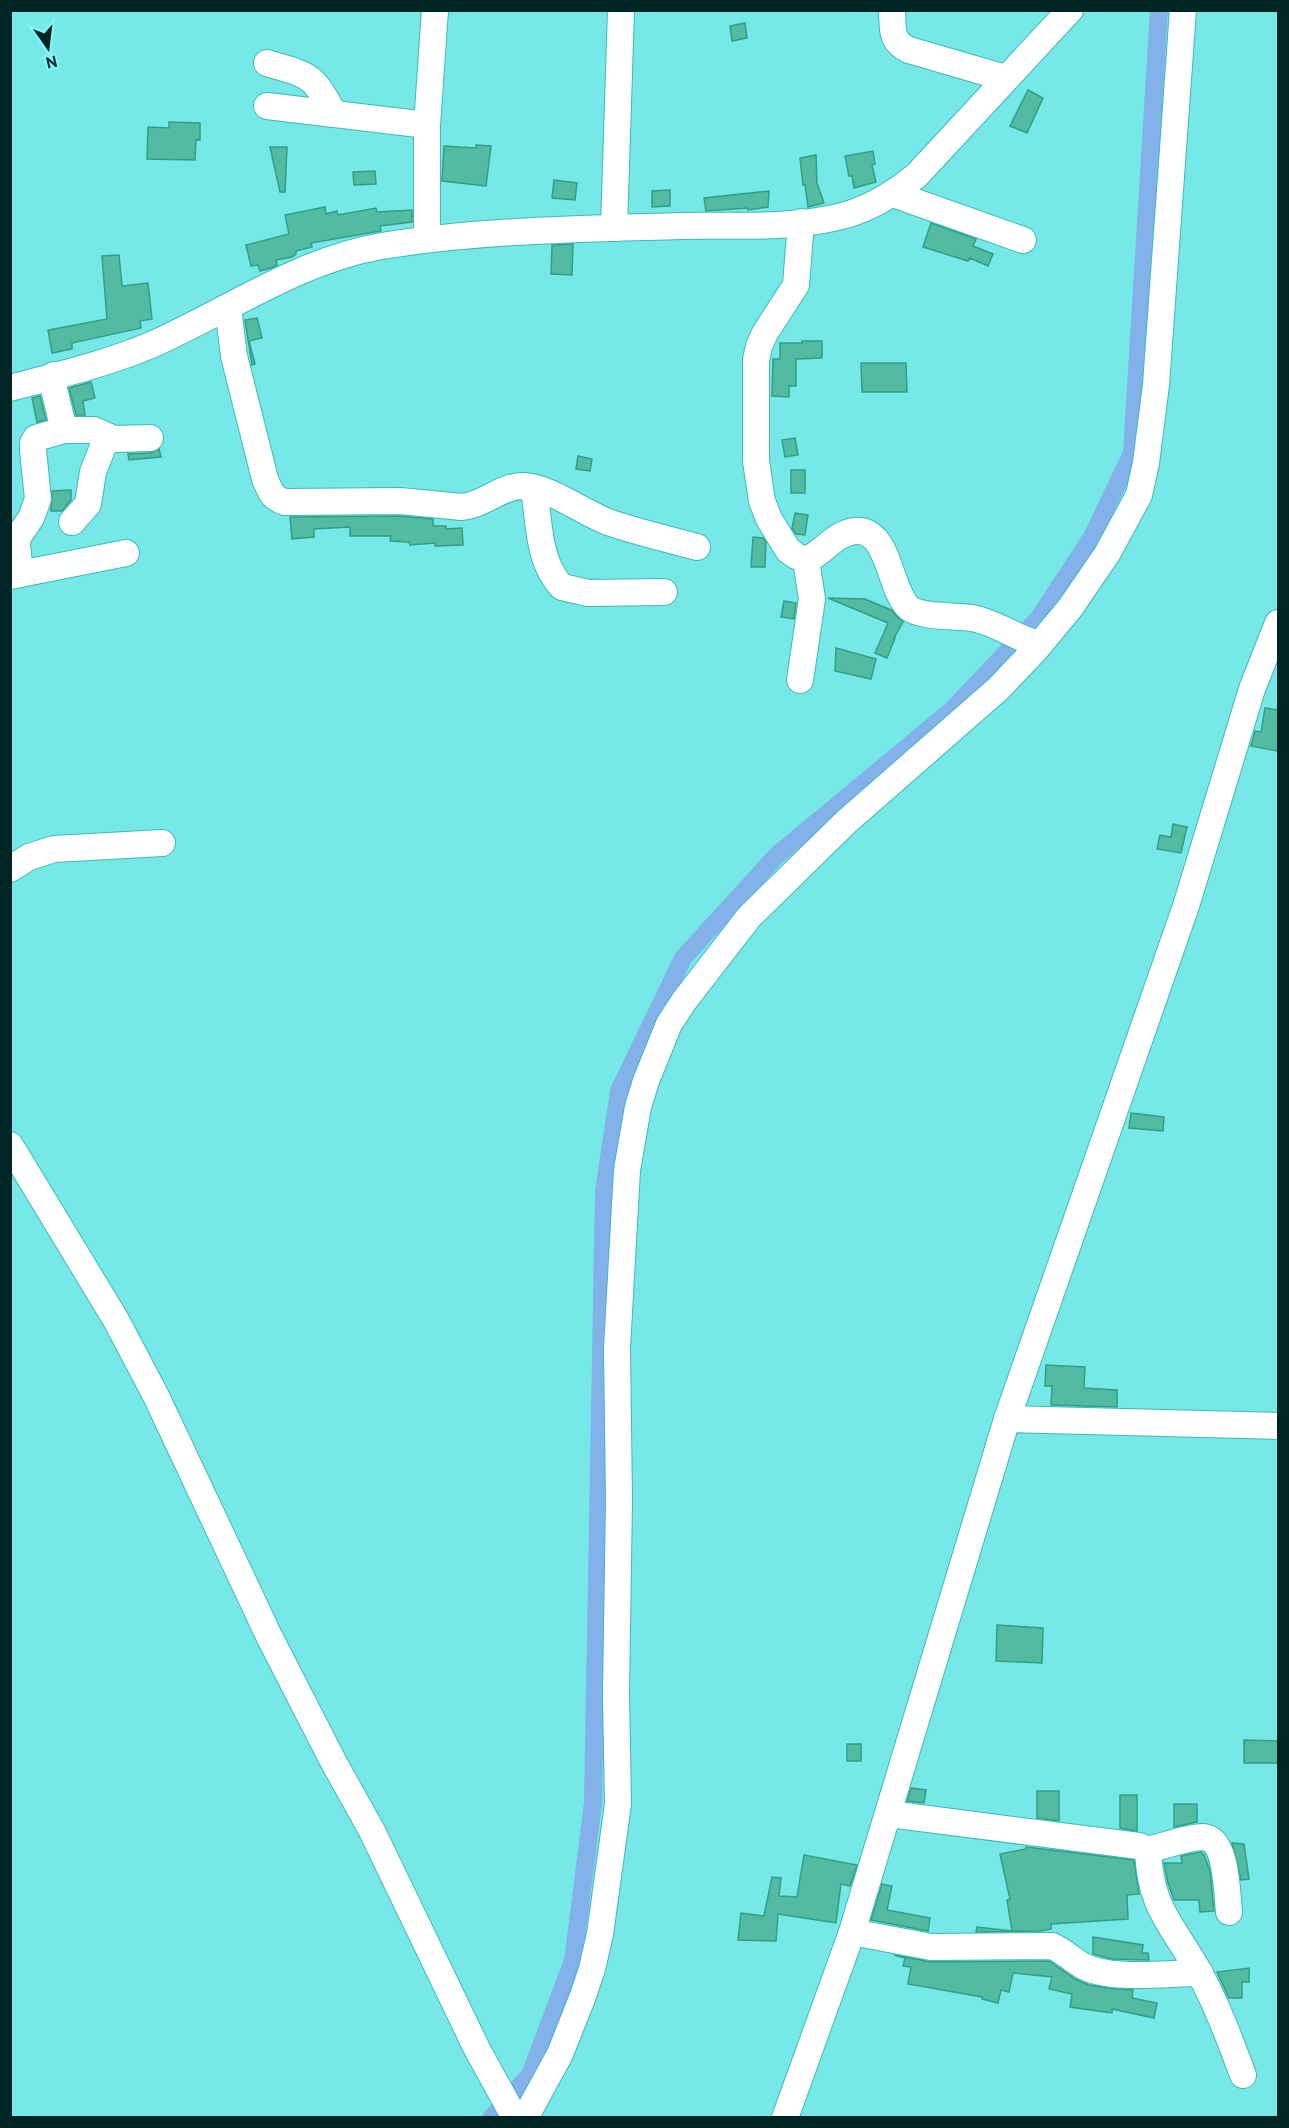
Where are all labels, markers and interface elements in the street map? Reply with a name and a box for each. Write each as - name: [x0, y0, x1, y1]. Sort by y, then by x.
- north arrow: [18, 18, 78, 78]
- text: N: [43, 50, 59, 72]

